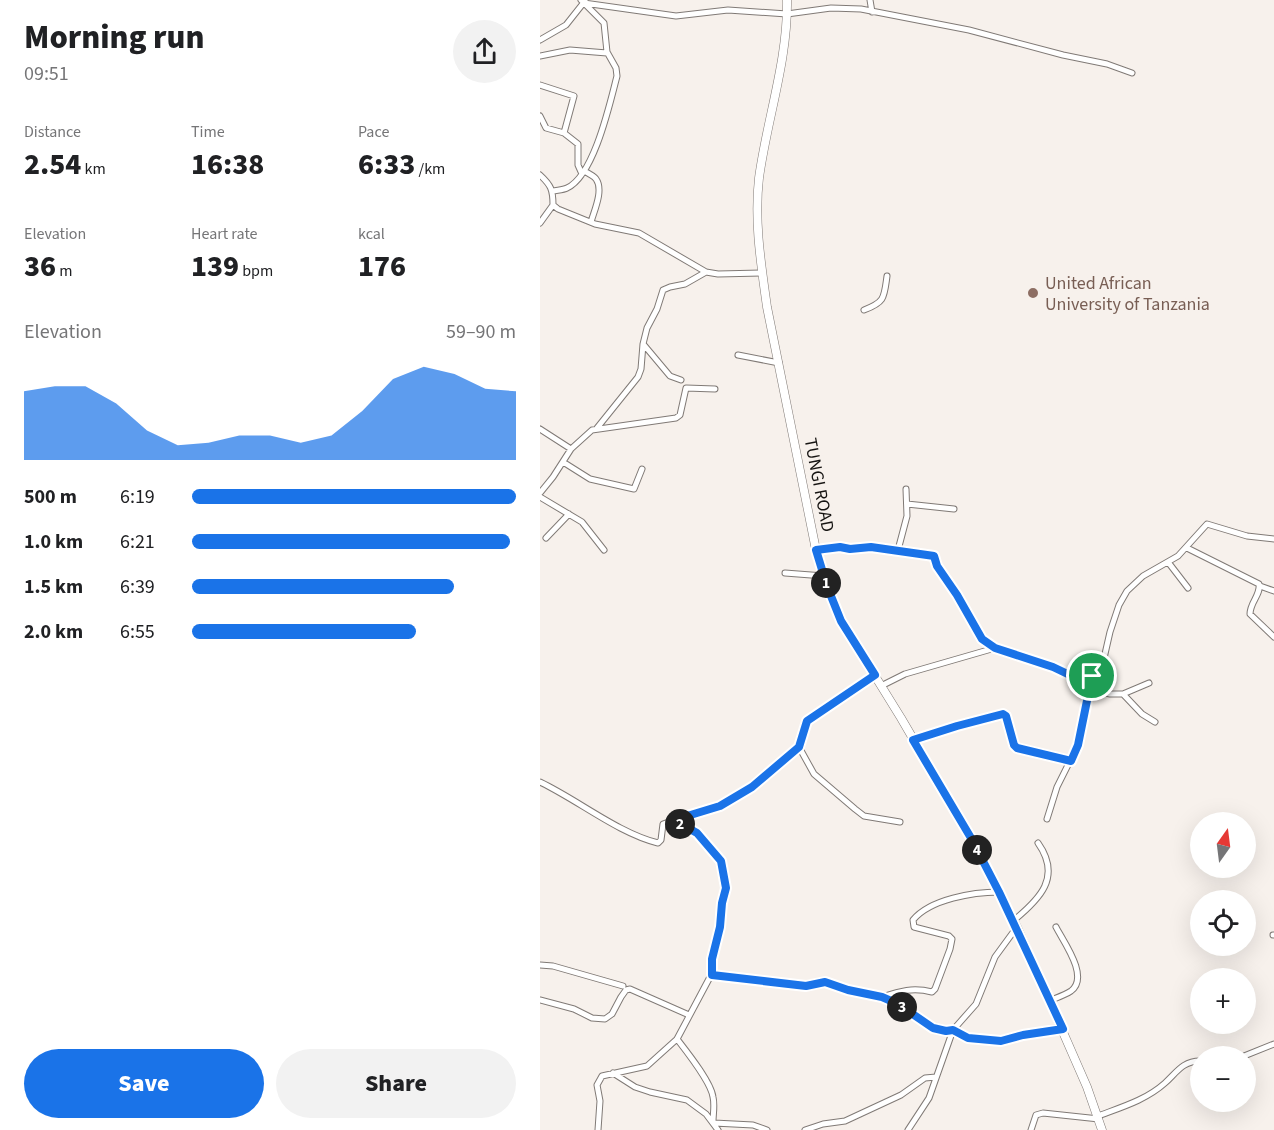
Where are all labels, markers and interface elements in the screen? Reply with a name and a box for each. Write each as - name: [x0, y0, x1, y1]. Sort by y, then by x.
- text: Morning run: [24, 14, 204, 61]
- button: share: [453, 20, 516, 83]
- text: 09:51: [24, 60, 69, 88]
- text: Distance: [24, 121, 81, 143]
- text: Time: [191, 121, 225, 143]
- text: Pace: [358, 121, 389, 143]
- text: 2.54: [24, 143, 81, 186]
- text: 16:38: [191, 143, 264, 186]
- text: 6:33: [358, 143, 415, 186]
- text: km: [81, 158, 106, 180]
- text: /km: [415, 158, 445, 180]
- text: Elevation: [24, 223, 86, 245]
- text: Heart rate: [191, 223, 258, 245]
- text: kcal: [358, 223, 385, 245]
- text: 36: [24, 245, 56, 288]
- text: 139: [191, 245, 239, 288]
- text: 176: [358, 245, 406, 288]
- text: m: [56, 260, 73, 282]
- text: bpm: [239, 260, 273, 282]
- place label: United African University of Tanzania: [1045, 271, 1210, 317]
- marker: United African University of Tanzania: [1026, 286, 1040, 300]
- text: Elevation: [24, 318, 102, 346]
- text: 59–90 m: [446, 318, 516, 346]
- street label: TUNGI ROAD: [798, 436, 840, 534]
- text: 500 m: [24, 483, 77, 511]
- text: 6:19: [120, 483, 155, 511]
- text: 1.0 km: [24, 528, 83, 556]
- text: 6:21: [120, 528, 155, 556]
- pin: 1: [811, 568, 841, 598]
- text: 1: [822, 572, 830, 594]
- text: 1.5 km: [24, 573, 83, 601]
- text: 6:39: [120, 573, 155, 601]
- text: 2.0 km: [24, 618, 83, 646]
- text: 6:55: [120, 618, 155, 646]
- pin: [1066, 650, 1117, 701]
- icon: arrive: [1075, 659, 1108, 692]
- pin: 2: [665, 809, 695, 839]
- north arrow: [1190, 812, 1256, 878]
- map controls: [1190, 812, 1256, 1112]
- text: 2: [676, 813, 684, 835]
- pin: 4: [962, 835, 992, 865]
- text: 4: [973, 839, 981, 861]
- button: locate: [1190, 890, 1256, 956]
- button: +: [1190, 968, 1256, 1034]
- pin: 3: [887, 992, 917, 1022]
- text: 3: [898, 996, 906, 1018]
- button: −: [1190, 1046, 1256, 1112]
- button: Save: [24, 1049, 264, 1118]
- button: Share: [276, 1049, 516, 1118]

